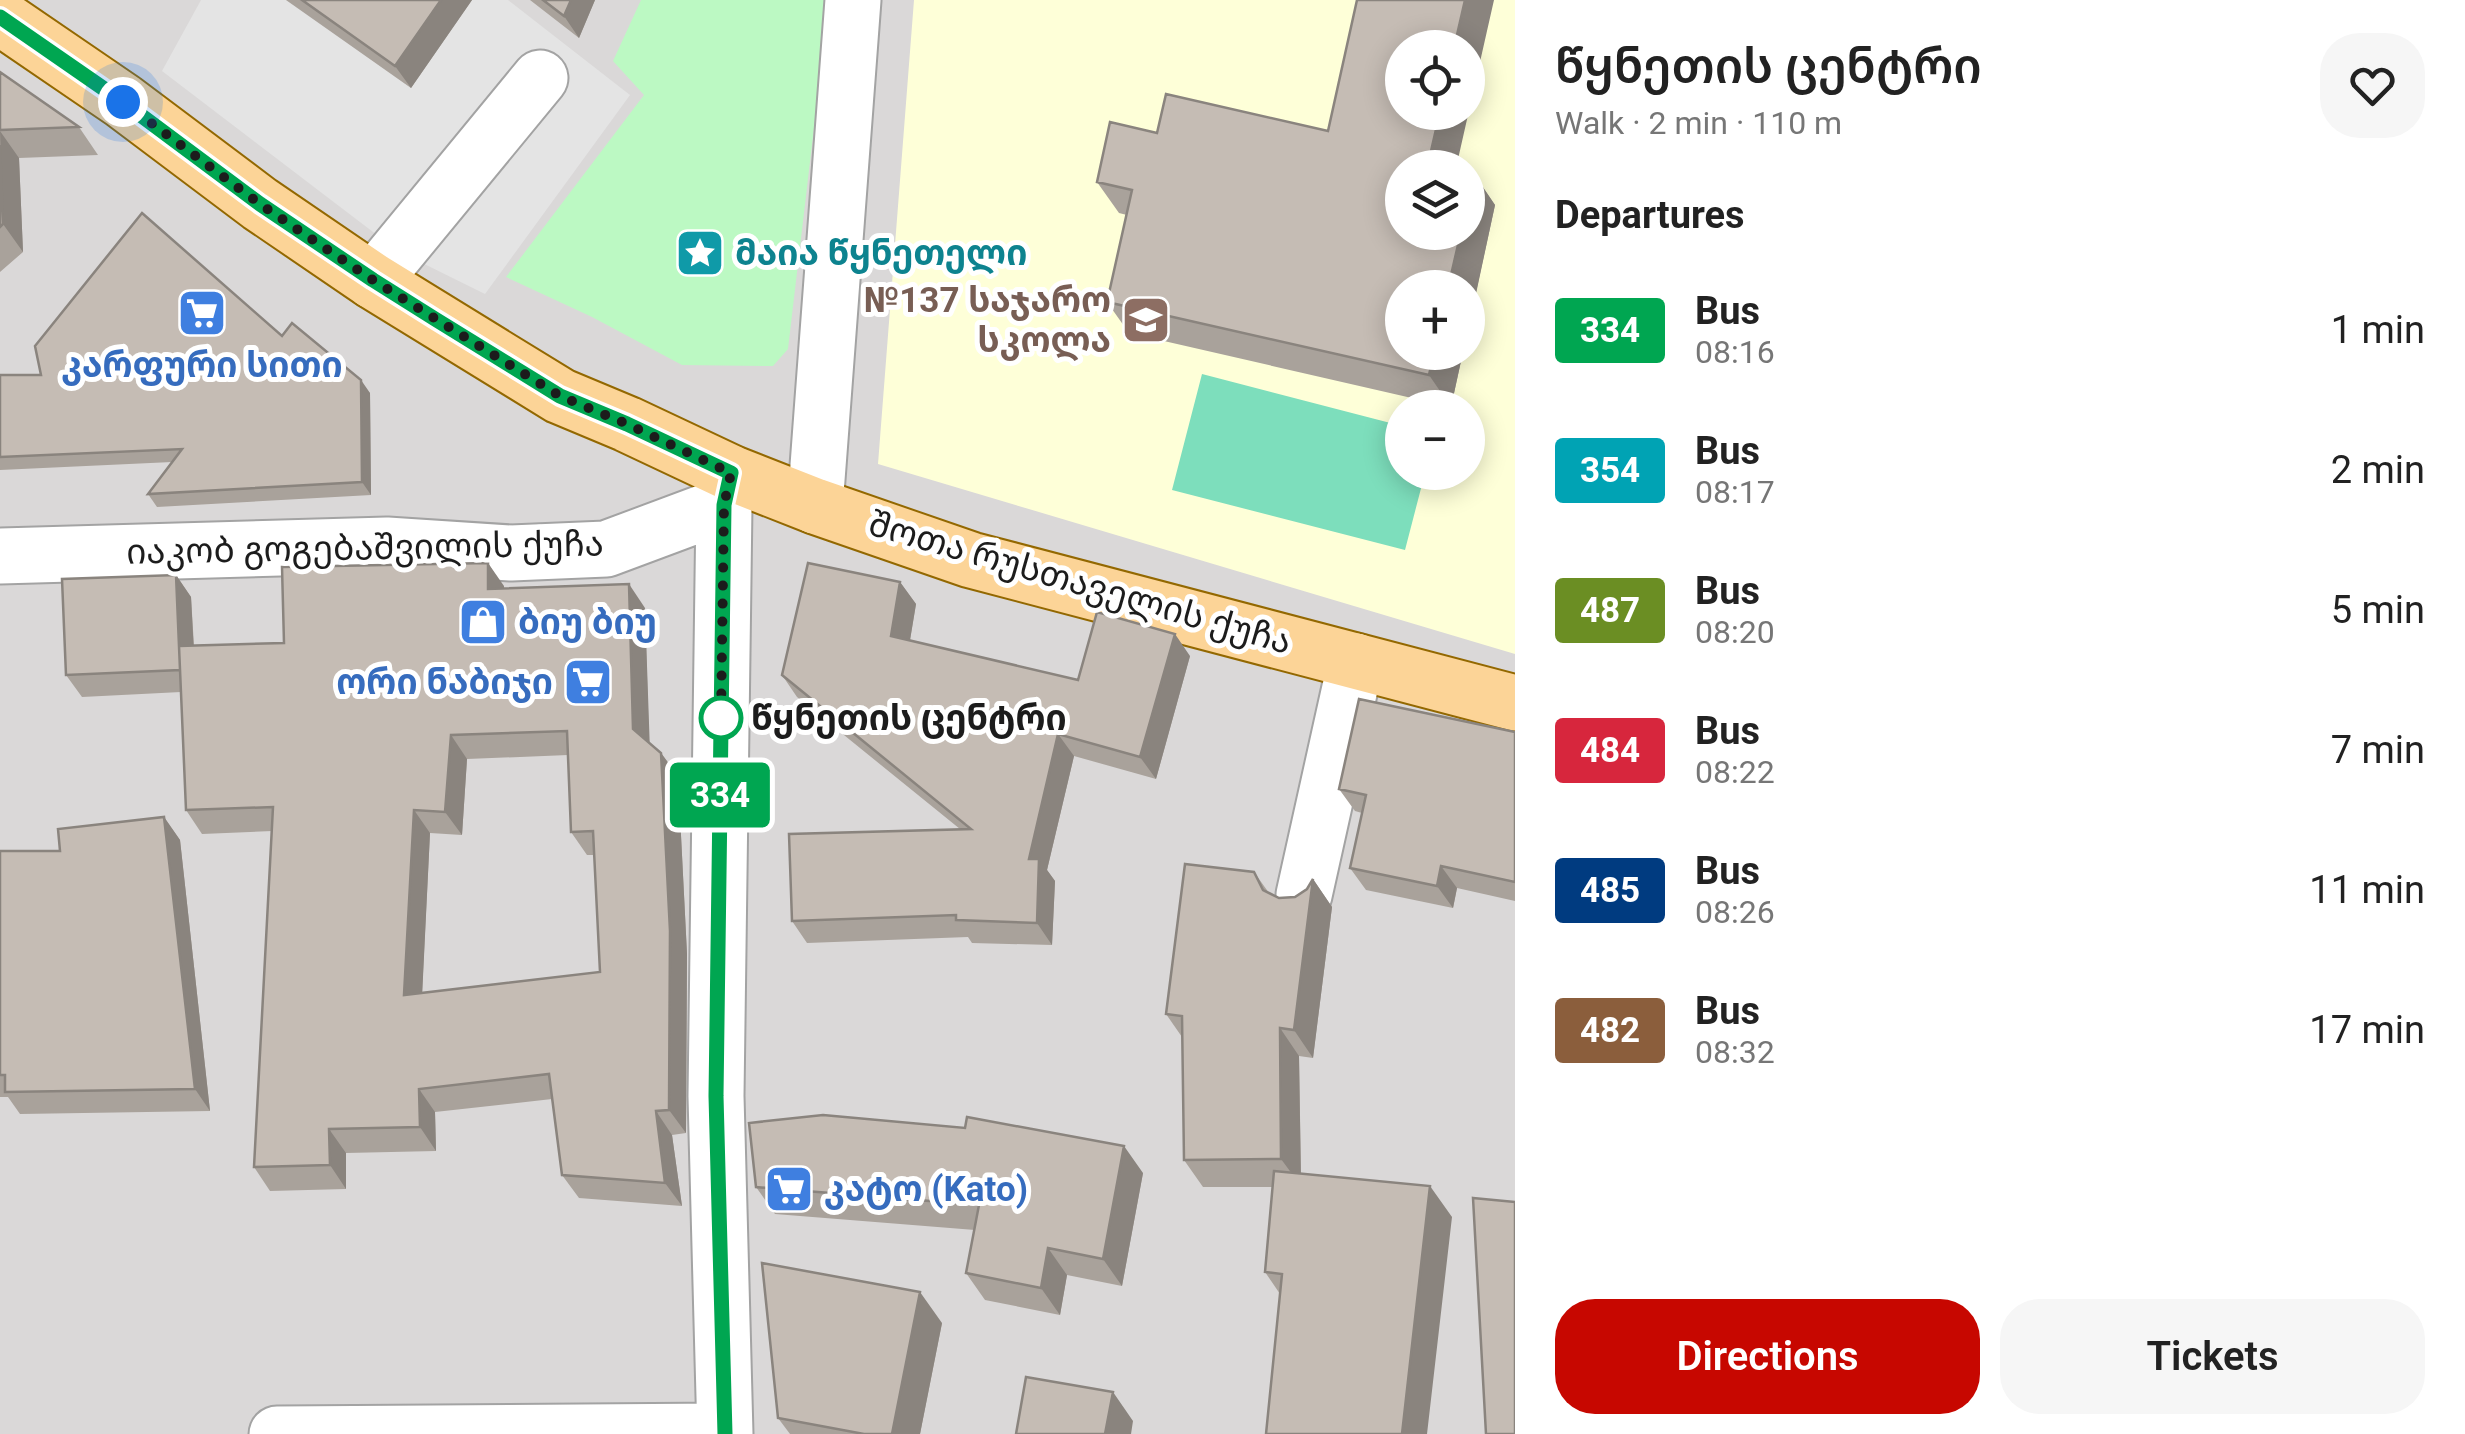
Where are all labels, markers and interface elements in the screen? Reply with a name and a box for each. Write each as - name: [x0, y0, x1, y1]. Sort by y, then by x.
- map controls: [1385, 30, 1485, 490]
- button: locate: [1385, 30, 1485, 130]
- button: heart: [2320, 33, 2425, 138]
- text: წყნეთის ცენტრი: [1555, 38, 1982, 95]
- your location: [98, 77, 148, 127]
- text: Walk · 2 min · 110 m: [1555, 104, 1842, 142]
- button: layers: [1385, 150, 1485, 250]
- text: Departures: [1555, 193, 1745, 237]
- place icon: მაია წყნეთელი: [674, 227, 726, 279]
- place label: მაია წყნეთელი: [735, 233, 1027, 274]
- button: +: [1385, 270, 1485, 370]
- place label: №137 საჯარო სკოლა: [864, 280, 1111, 361]
- supermarket icon: კარფური სითი: [176, 287, 228, 339]
- text: Bus: [1695, 289, 1760, 333]
- school or university icon: №137 საჯარო სკოლა: [1120, 294, 1172, 346]
- text: 1 min: [2331, 308, 2425, 352]
- text: 334: [1580, 310, 1640, 351]
- text: 08:16: [1695, 333, 1775, 371]
- place label: კარფური სითი: [61, 345, 343, 386]
- button: −: [1385, 390, 1485, 490]
- text: Bus: [1695, 429, 1760, 473]
- text: 2 min: [2331, 448, 2425, 492]
- text: 354: [1580, 450, 1640, 491]
- text: 08:17: [1695, 473, 1775, 511]
- street label: შოთა რუსთაველის ქუჩა: [864, 503, 1296, 663]
- street label: იაკობ გოგებაშვილის ქუჩა: [126, 523, 604, 573]
- text: Bus: [1695, 569, 1760, 613]
- text: 5 min: [2331, 588, 2425, 632]
- text: 487: [1580, 590, 1640, 631]
- shop icon: ბიუ ბიუ: [457, 596, 509, 648]
- place label: ბიუ ბიუ: [518, 602, 657, 643]
- text: 08:20: [1695, 613, 1775, 651]
- supermarket icon: ორი ნაბიჯი: [562, 656, 614, 708]
- place label: ორი ნაბიჯი: [336, 662, 553, 703]
- marker: წყნეთის ცენტრი: [700, 697, 742, 739]
- place label: წყნეთის ცენტრი: [751, 698, 1067, 739]
- text: Bus: [1695, 709, 1760, 753]
- text: 7 min: [2331, 728, 2425, 772]
- text: 484: [1580, 730, 1640, 771]
- text: 08:22: [1695, 753, 1775, 791]
- line badge: 334: [662, 762, 778, 828]
- text: 334: [690, 775, 750, 816]
- text: Bus: [1695, 849, 1760, 893]
- text: 11 min: [2309, 868, 2425, 912]
- text: 485: [1580, 870, 1640, 911]
- text: 08:26: [1695, 893, 1775, 931]
- text: Bus: [1695, 989, 1760, 1033]
- text: 17 min: [2309, 1008, 2425, 1052]
- text: 482: [1580, 1010, 1640, 1051]
- text: 08:32: [1695, 1033, 1775, 1071]
- supermarket icon: კატო (Kato): [763, 1163, 815, 1215]
- place label: კატო (Kato): [824, 1169, 1028, 1210]
- button: Directions: [1555, 1299, 1980, 1414]
- button: Tickets: [2000, 1299, 2425, 1414]

